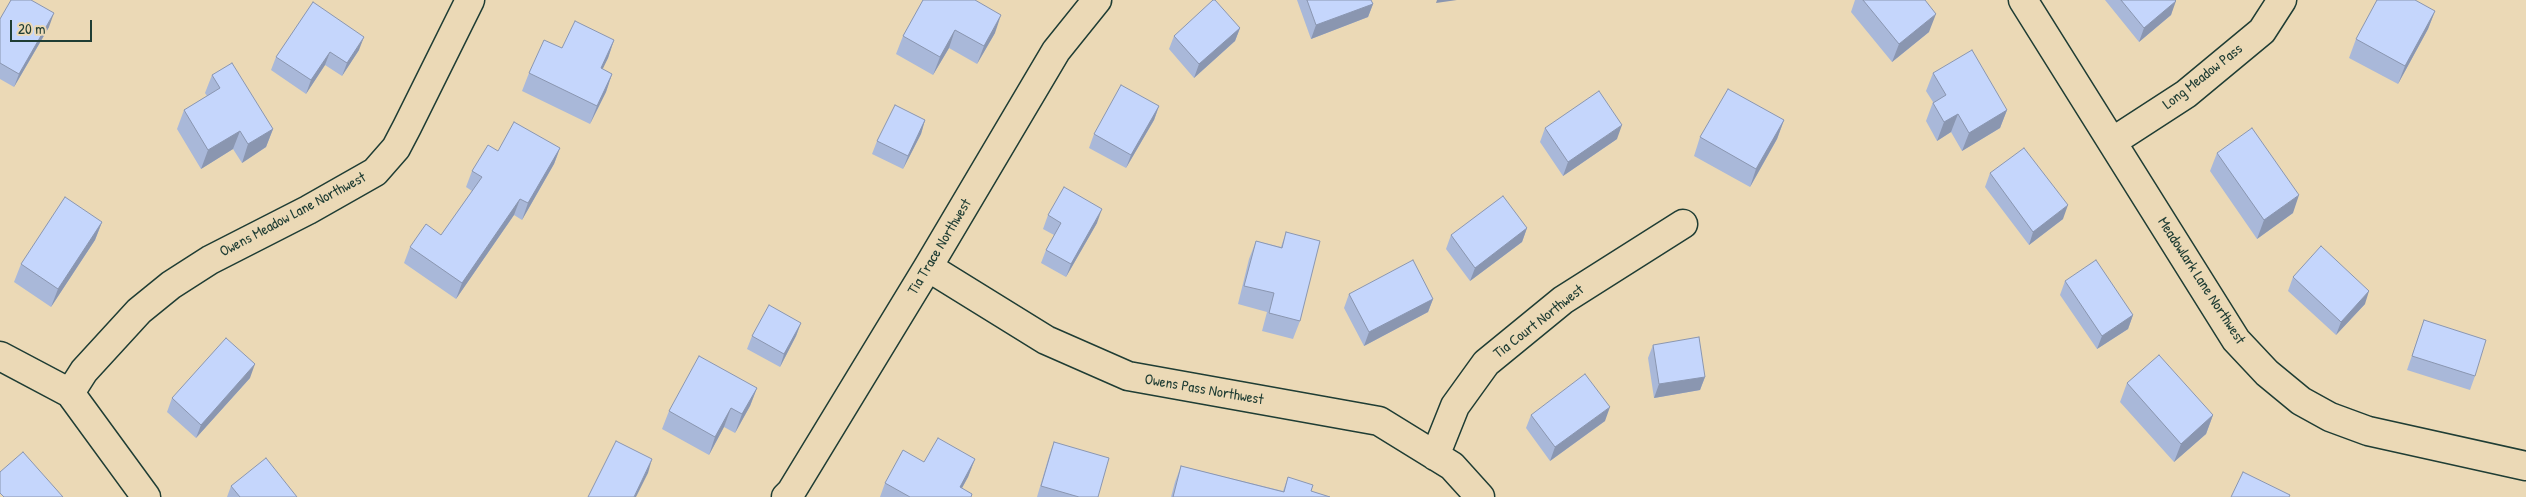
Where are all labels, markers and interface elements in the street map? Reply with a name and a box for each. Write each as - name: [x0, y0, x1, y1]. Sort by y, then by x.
- scale bar: [12, 10, 95, 42]
- text: 20 m: [18, 18, 45, 39]
- street label: Long Meadow Pass: [2160, 40, 2246, 114]
- street label: Owens Meadow Lane Northwest: [217, 169, 369, 261]
- street label: Tia Trace Northwest: [904, 196, 976, 298]
- street label: Meadowlark Lane Northwest: [2153, 214, 2249, 348]
- street label: Tia Court Northwest: [1490, 281, 1588, 363]
- street label: Owens Pass Northwest: [1143, 371, 1265, 409]

